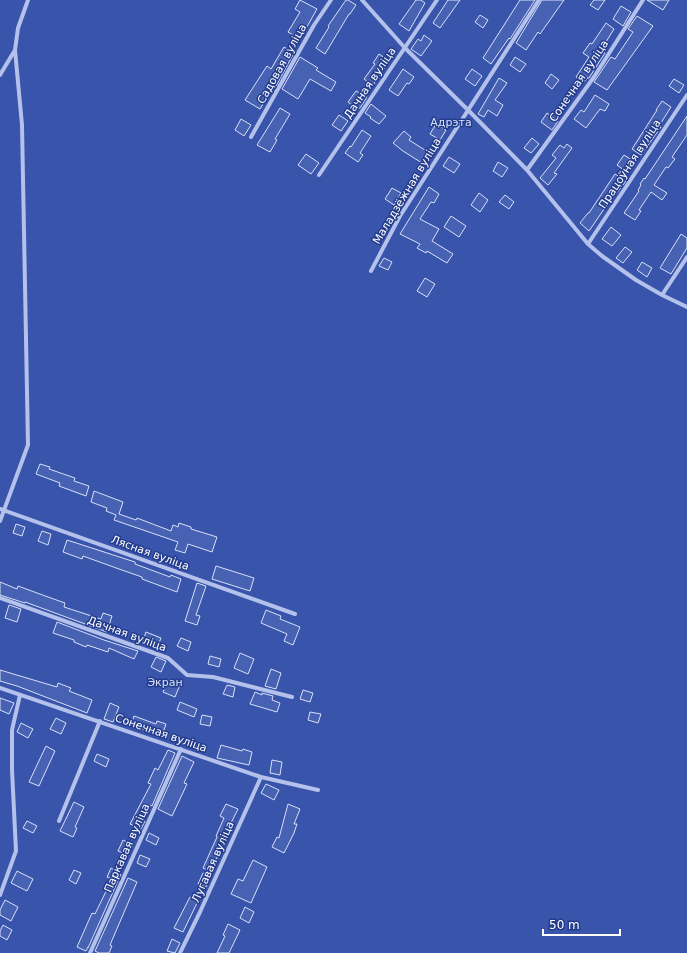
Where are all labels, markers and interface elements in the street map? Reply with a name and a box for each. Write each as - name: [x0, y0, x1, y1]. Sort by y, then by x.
- street label: Садовая вуліца: [255, 22, 309, 106]
- street label: Сонечная вуліца: [547, 37, 611, 125]
- street label: Дачная вуліца: [341, 45, 399, 121]
- park label: Адрэта: [430, 116, 472, 129]
- street label: Працоўная вуліца: [596, 117, 664, 211]
- street label: Маладзёжная вуліца: [370, 136, 444, 246]
- street label: Лясная вуліца: [109, 533, 191, 573]
- street label: Дачная вуліца: [86, 614, 168, 654]
- park label: Экран: [147, 676, 183, 689]
- street label: Сонечная вуліца: [113, 711, 209, 755]
- street label: Паркавая вуліца: [102, 801, 152, 895]
- street label: Лугавая вуліца: [189, 819, 237, 905]
- scale bar: [543, 911, 620, 937]
- text: 50 m: [549, 918, 580, 932]

